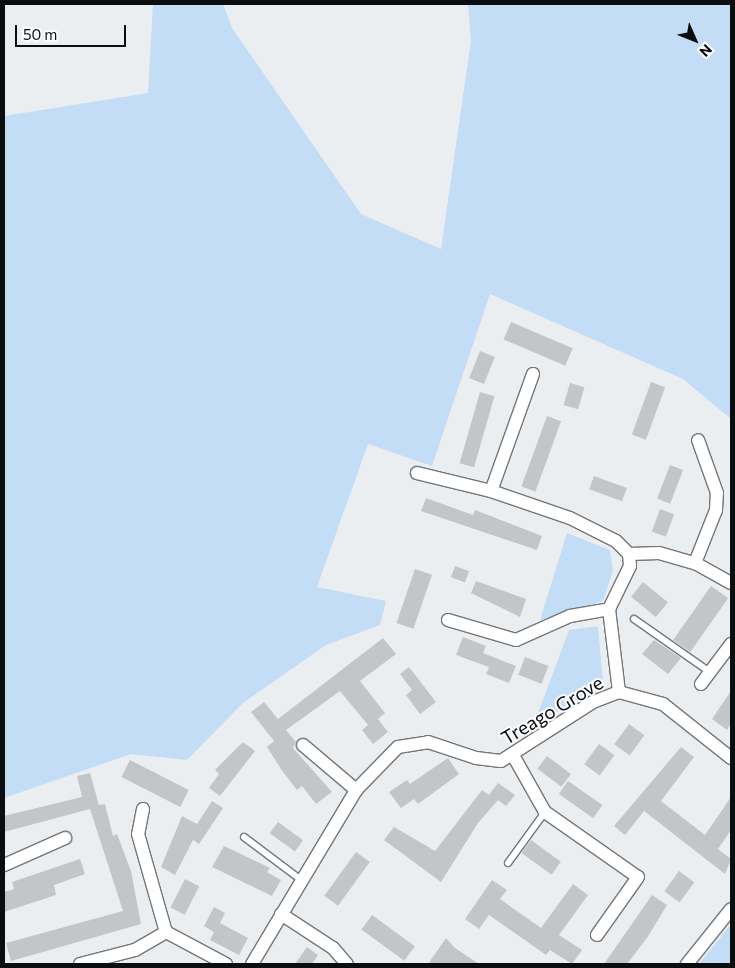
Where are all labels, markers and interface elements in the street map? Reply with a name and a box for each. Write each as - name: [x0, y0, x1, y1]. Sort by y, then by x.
- scale bar: [18, 15, 129, 47]
- north arrow: [670, 15, 720, 65]
- text: 50 m: [23, 25, 57, 43]
- text: N: [696, 41, 716, 60]
- street label: Treago Grove: [497, 671, 607, 749]

